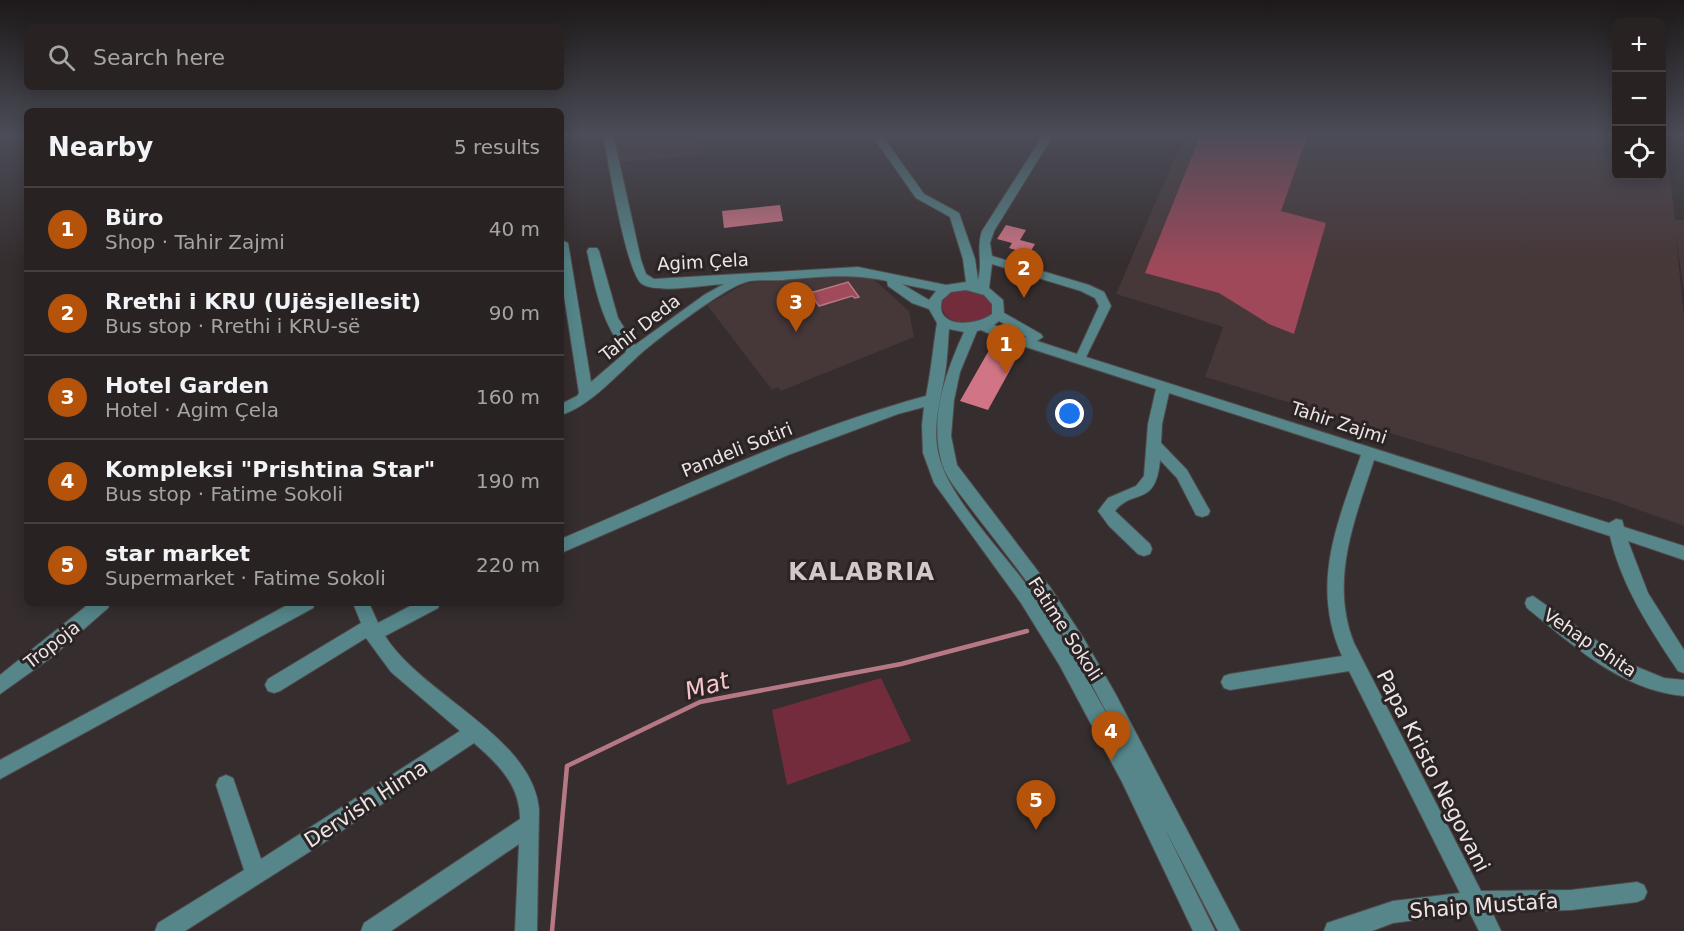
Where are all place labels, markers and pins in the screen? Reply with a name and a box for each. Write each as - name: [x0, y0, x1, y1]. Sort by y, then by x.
- pin: 2: [1004, 248, 1044, 298]
- pin: 3: [776, 282, 816, 332]
- pin: 1: [986, 324, 1026, 374]
- pin: 4: [1092, 712, 1130, 761]
- pin: 5: [1016, 780, 1056, 830]

